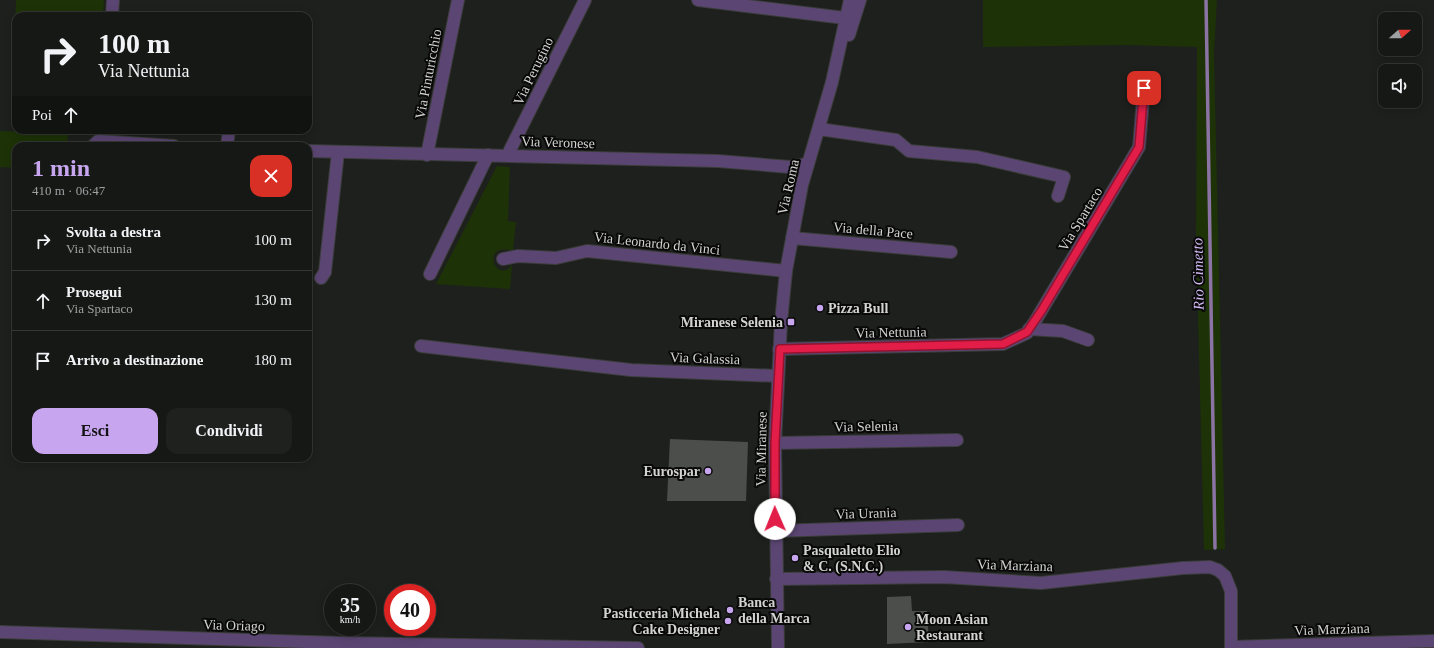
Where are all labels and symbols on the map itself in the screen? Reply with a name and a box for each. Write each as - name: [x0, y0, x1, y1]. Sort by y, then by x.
- north arrow: [1378, 12, 1422, 56]
- street label: Via Pinturicchio: [412, 28, 445, 120]
- street label: Via Perugino: [511, 35, 556, 108]
- pin: [1127, 71, 1161, 105]
- street label: Via Veronese: [521, 134, 595, 151]
- street label: Via Roma: [775, 157, 802, 216]
- street label: Via Spartaco: [1055, 185, 1105, 254]
- street label: Via della Pace: [832, 220, 913, 241]
- street label: Via Leonardo da Vinci: [593, 229, 721, 258]
- water label: Rio Cimetto: [1189, 237, 1207, 311]
- place label: Pizza Bull: [828, 301, 888, 316]
- marker: Pizza Bull: [815, 303, 825, 313]
- place label: Miranese Selenia: [681, 315, 783, 330]
- marker: Miranese Selenia: [786, 317, 796, 327]
- street label: Via Nettunia: [855, 324, 927, 341]
- street label: Via Galassia: [670, 350, 741, 367]
- street label: Via Miranese: [753, 411, 770, 487]
- street label: Via Selenia: [834, 418, 899, 435]
- place label: Eurospar: [643, 464, 700, 479]
- marker: Eurospar: [703, 466, 713, 476]
- position arrow: [754, 498, 796, 540]
- street label: Via Urania: [835, 505, 898, 522]
- place label: Pasqualetto Elio & C. (S.N.C.): [803, 543, 901, 575]
- marker: Pasqualetto Elio & C. (S.N.C.): [790, 553, 800, 563]
- street label: Via Marziana: [977, 557, 1054, 574]
- speed limit sign: 40: [384, 584, 436, 636]
- place label: Banca della Marca: [738, 595, 810, 626]
- marker: Banca della Marca: [725, 605, 735, 615]
- place label: Pasticceria Michela Cake Designer: [603, 606, 720, 637]
- place label: Moon Asian Restaurant: [916, 612, 988, 643]
- marker: Pasticceria Michela Cake Designer: [723, 616, 733, 626]
- street label: Via Oriago: [203, 617, 265, 634]
- street label: Via Marziana: [1294, 621, 1371, 638]
- marker: Moon Asian Restaurant: [903, 622, 913, 632]

